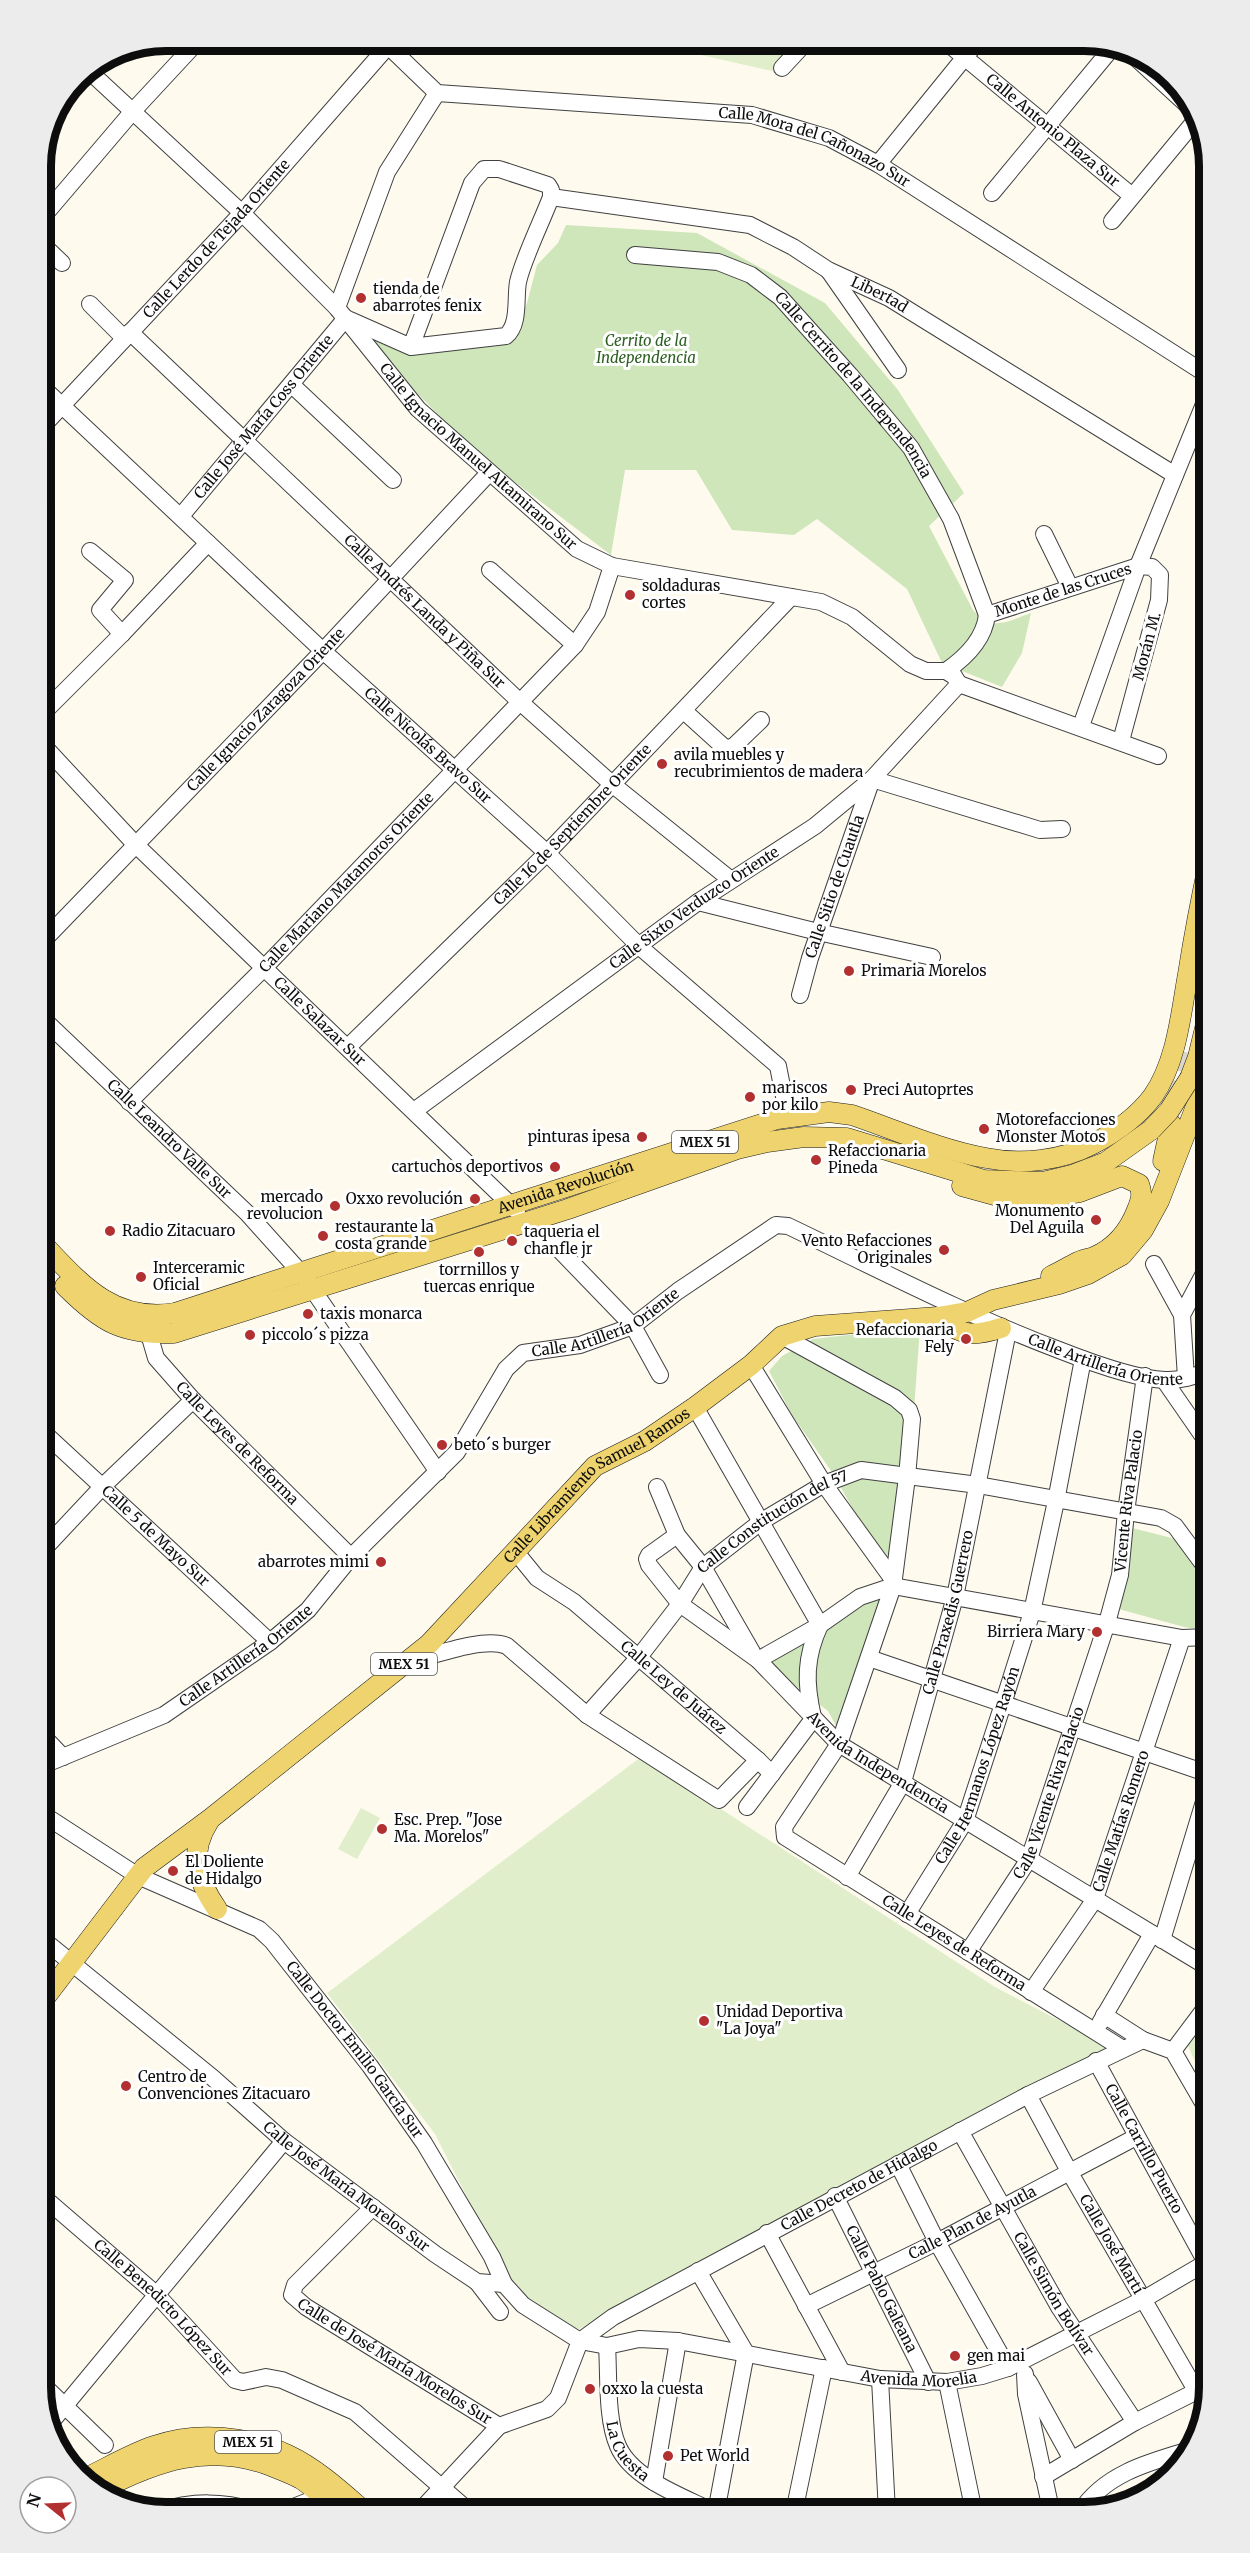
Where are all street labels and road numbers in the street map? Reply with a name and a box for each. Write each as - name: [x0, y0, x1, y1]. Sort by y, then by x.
- street label: Calle Antonio Plaza Sur: [983, 69, 1124, 191]
- street label: Calle Mora del Cañonazo Sur: [718, 103, 914, 191]
- street label: Calle Lerdo de Tejada Oriente: [139, 155, 294, 322]
- street label: Libertad: [848, 272, 911, 316]
- street label: Calle Cerrito de la Independencia: [771, 288, 936, 481]
- street label: Calle José María Coss Oriente: [189, 331, 337, 502]
- street label: Calle Ignacio Manuel Altamirano Sur: [376, 359, 581, 554]
- street label: Calle Andrés Landa y Piña Sur: [340, 530, 510, 692]
- street label: Monte de las Cruces: [992, 559, 1134, 621]
- street label: Morán M.: [1128, 610, 1165, 682]
- street label: Calle Ignacio Zaragoza Oriente: [183, 624, 349, 795]
- street label: Calle Nicolás Bravo Sur: [361, 683, 496, 807]
- street label: Calle 16 de Septiembre Oriente: [489, 740, 655, 909]
- street label: Calle Mariano Matamoros Oriente: [255, 788, 437, 976]
- street label: Calle Sitio de Cuautla: [801, 812, 868, 961]
- street label: Calle Sixto Verduzco Oriente: [605, 842, 782, 973]
- street label: Calle Salazar Sur: [270, 972, 370, 1070]
- street label: Calle Leandro Valle Sur: [103, 1075, 236, 1202]
- road number: MEX 51: [672, 1131, 738, 1153]
- street label: Avenida Revolución: [494, 1156, 636, 1218]
- street label: Calle Artillería Oriente: [530, 1284, 683, 1361]
- street label: Calle Artillería Oriente: [1026, 1329, 1184, 1389]
- street label: Calle Leyes de Reforma: [172, 1377, 303, 1509]
- street label: Calle Libramiento Samuel Ramos: [499, 1403, 693, 1567]
- street label: Vicente Riva Palacio: [1110, 1428, 1146, 1574]
- street label: Calle Constitución del 57: [693, 1466, 851, 1577]
- street label: Calle 5 de Mayo Sur: [98, 1481, 214, 1590]
- street label: Calle Praxedis Guerrero: [918, 1528, 977, 1697]
- street label: Calle Artillería Oriente: [175, 1600, 316, 1711]
- street label: Calle Ley de Juárez: [617, 1636, 731, 1738]
- road number: MEX 51: [371, 1653, 437, 1675]
- street label: Calle Hermanos López Rayón: [931, 1664, 1023, 1867]
- street label: Calle Vicente Riva Palacio: [1008, 1704, 1088, 1883]
- street label: Avenida Independencia: [803, 1706, 952, 1817]
- street label: Calle Matías Romero: [1088, 1747, 1153, 1894]
- street label: Calle Leyes de Reforma: [879, 1890, 1030, 1995]
- street label: Calle Doctor Emilio García Sur: [282, 1957, 428, 2142]
- street label: Calle Carrillo Puerto: [1101, 2080, 1187, 2217]
- street label: Calle José María Morelos Sur: [259, 2117, 434, 2256]
- street label: Calle Decreto de Hidalgo: [777, 2135, 941, 2235]
- street label: Calle Plan de Ayutla: [905, 2181, 1039, 2263]
- street label: Calle José Martí: [1075, 2191, 1149, 2298]
- street label: Calle Pablo Galeana: [842, 2222, 922, 2355]
- street label: Calle Simón Bolívar: [1010, 2228, 1099, 2359]
- street label: Calle Benedicto López Sur: [90, 2235, 236, 2380]
- street label: Calle de José María Morelos Sur: [294, 2294, 496, 2428]
- street label: Avenida Morelia: [858, 2365, 978, 2391]
- street label: La Cuesta: [602, 2419, 653, 2485]
- road number: MEX 51: [215, 2431, 281, 2453]

